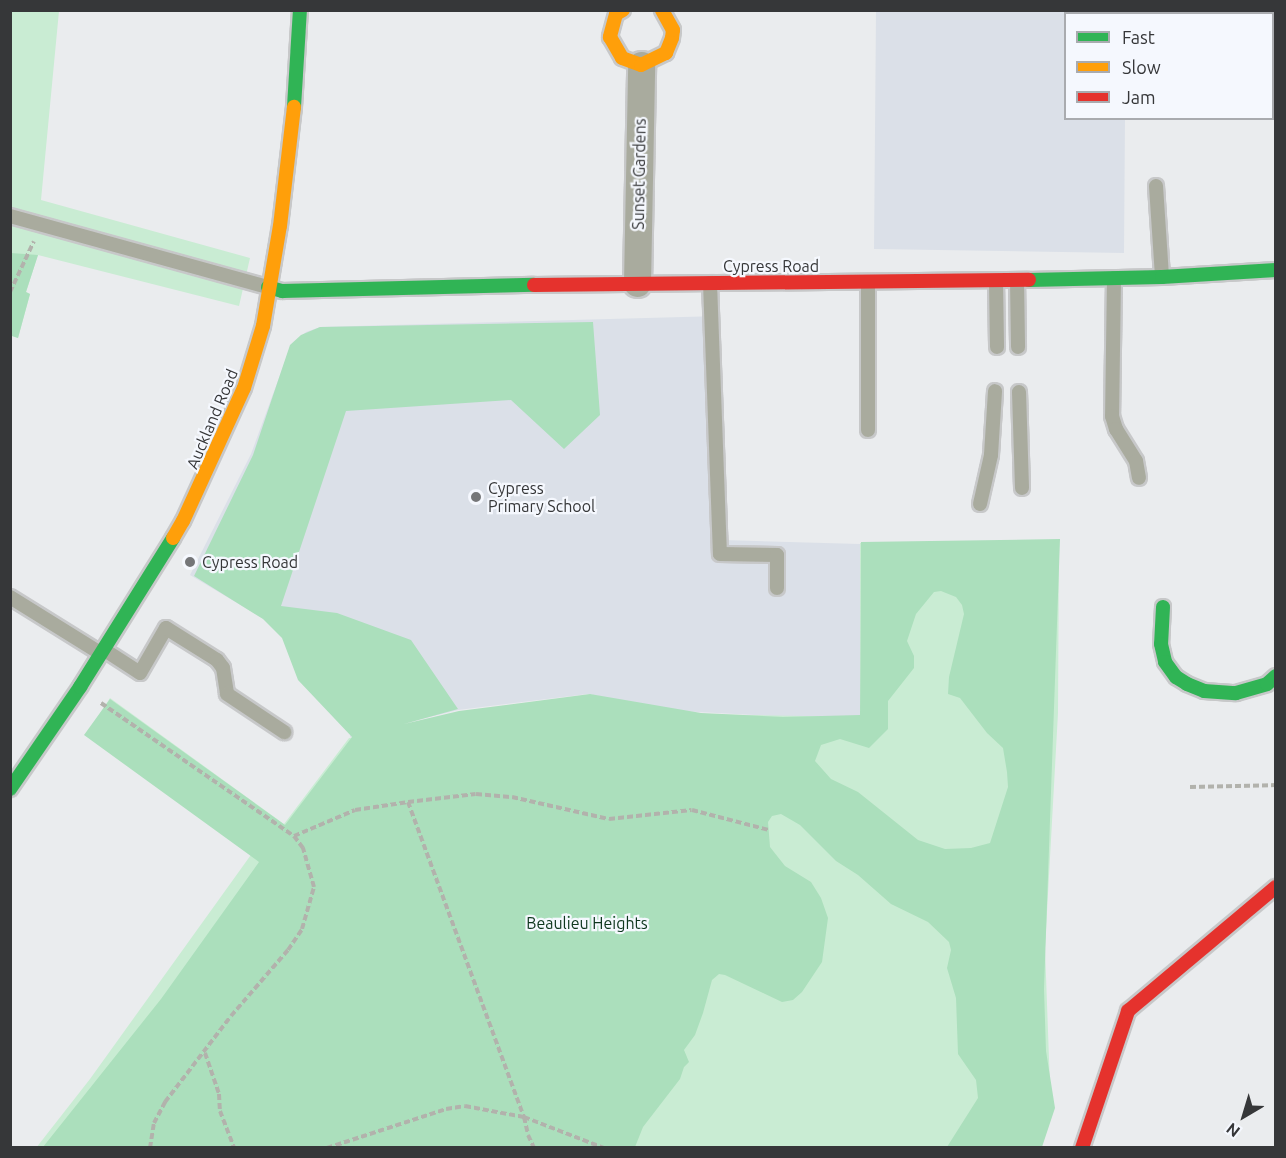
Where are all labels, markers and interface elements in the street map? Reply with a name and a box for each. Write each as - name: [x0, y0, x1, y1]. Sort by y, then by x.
- legend: [1064, 12, 1274, 120]
- text: Fast: [1122, 27, 1155, 47]
- text: Slow: [1122, 57, 1161, 77]
- text: Jam: [1122, 87, 1156, 107]
- street label: Sunset Gardens: [628, 118, 650, 230]
- street label: Cypress Road: [723, 256, 819, 276]
- street label: Auckland Road: [182, 366, 242, 472]
- place label: Cypress Primary School: [488, 478, 595, 516]
- marker: Cypress Primary School: [469, 490, 483, 504]
- place label: Cypress Road: [202, 552, 298, 572]
- marker: Cypress Road: [183, 555, 197, 569]
- park label: Beaulieu Heights: [526, 913, 648, 933]
- north arrow: [1214, 1086, 1274, 1146]
- text: N: [1223, 1119, 1243, 1141]

